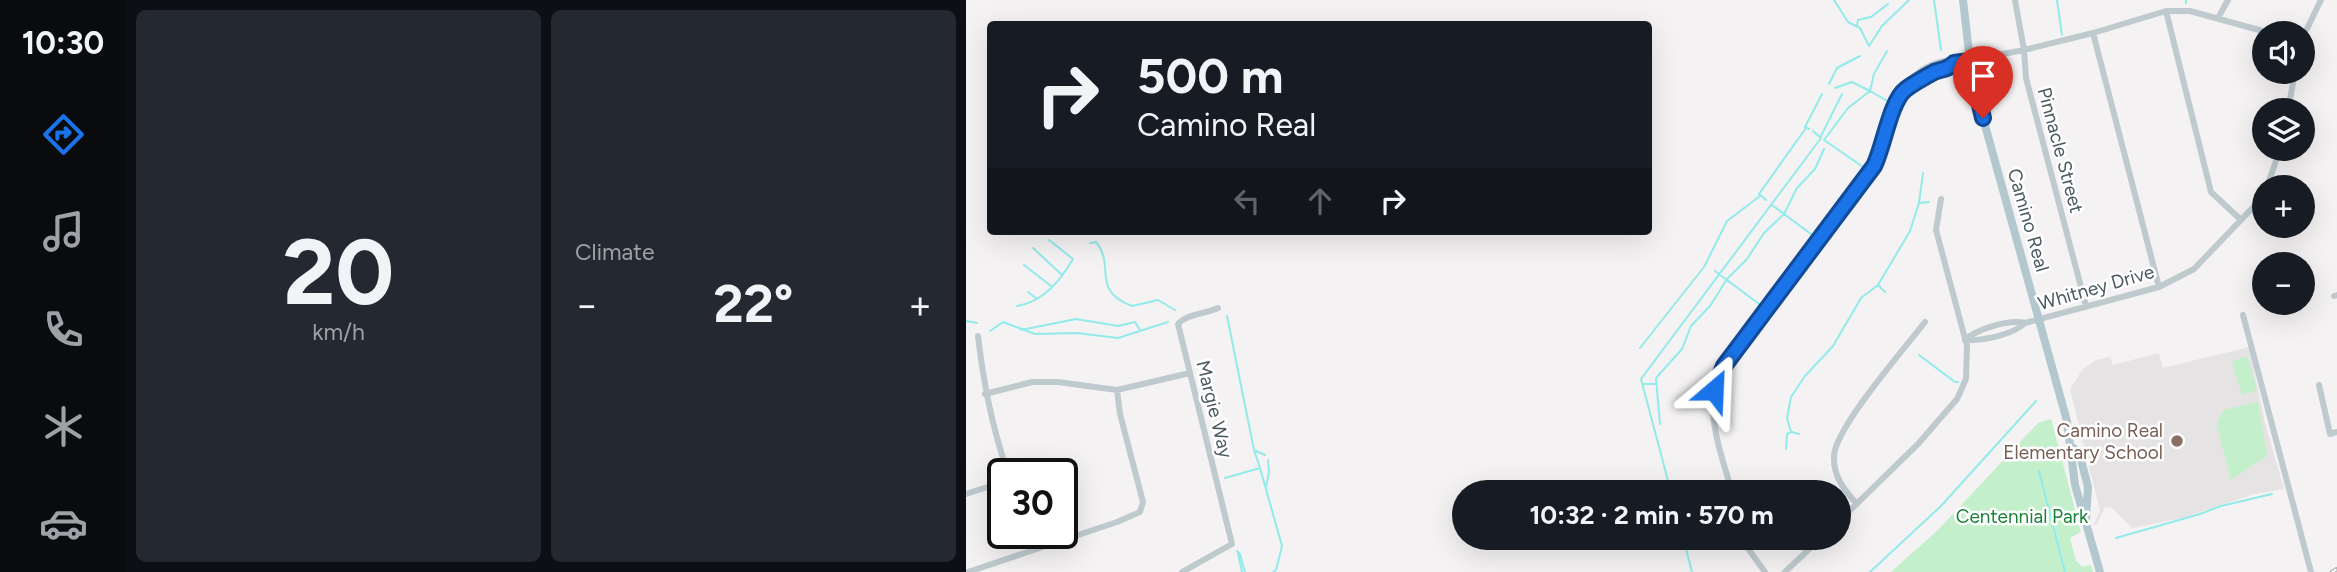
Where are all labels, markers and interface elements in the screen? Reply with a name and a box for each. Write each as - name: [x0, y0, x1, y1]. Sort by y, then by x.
- map controls: [2252, 21, 2315, 315]
- button: sound: [2252, 21, 2315, 84]
- text: 10:30: [22, 24, 104, 62]
- text: 500 m: [1137, 46, 1283, 105]
- pin: [1953, 46, 2013, 118]
- icon: right: [1022, 49, 1113, 140]
- icon: arrive: [1964, 57, 2002, 95]
- street label: Pinnacle Street: [2033, 85, 2088, 215]
- button: layers: [2252, 98, 2315, 161]
- text: Camino Real: [1137, 106, 1316, 144]
- icon: directions: [39, 110, 88, 159]
- street label: Camino Real: [2003, 166, 2054, 274]
- button: +: [2252, 175, 2315, 238]
- icon: left: [1228, 182, 1266, 220]
- icon: ahead: [1301, 182, 1339, 220]
- icon: right: [1374, 182, 1412, 220]
- icon: music: [39, 207, 88, 256]
- text: 20: [283, 218, 394, 327]
- text: Climate: [575, 238, 654, 266]
- button: −: [2252, 252, 2315, 315]
- street label: Whitney Drive: [2035, 260, 2157, 315]
- text: 22°: [714, 273, 793, 335]
- text: −: [575, 282, 599, 328]
- text: +: [908, 282, 932, 328]
- icon: phone: [39, 305, 88, 354]
- text: km/h: [312, 318, 365, 346]
- position arrow: [1677, 353, 1751, 427]
- street label: Margie Way: [1191, 358, 1238, 460]
- icon: climate: [39, 402, 88, 451]
- place label: Camino Real Elementary School: [2003, 419, 2163, 464]
- marker: Camino Real Elementary School: [2169, 433, 2185, 449]
- speed limit sign: 30: [987, 458, 1078, 549]
- icon: car: [39, 499, 88, 548]
- text: 10:32 · 2 min · 570 m: [1529, 499, 1774, 531]
- park label: Centennial Park: [1956, 505, 2089, 528]

